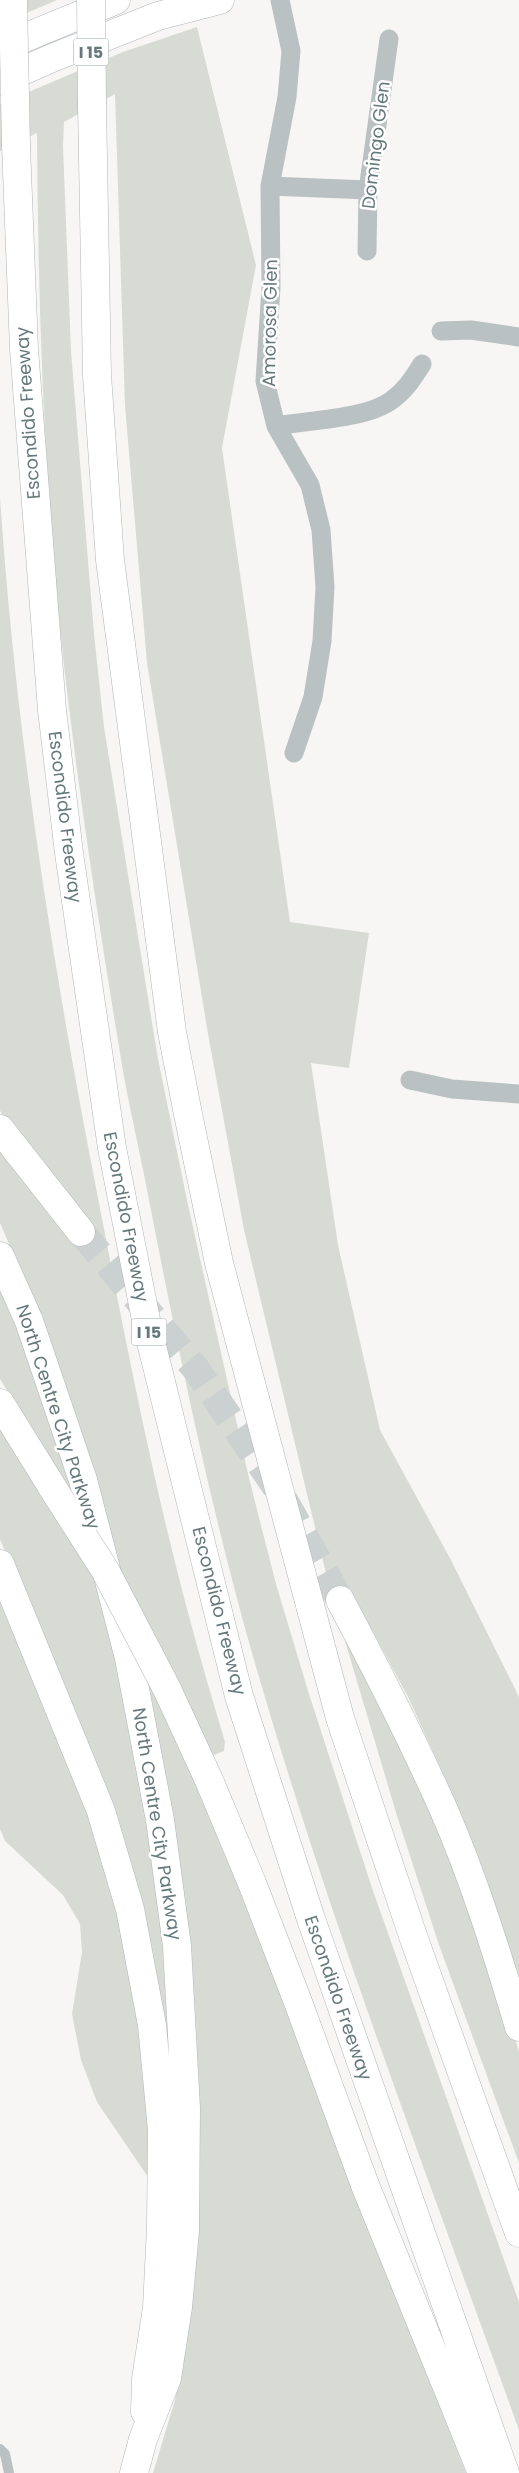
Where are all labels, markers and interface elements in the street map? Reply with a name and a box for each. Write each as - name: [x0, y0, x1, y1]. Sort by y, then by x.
- road number: I 15: [74, 38, 108, 66]
- street label: Domingo Glen: [355, 80, 396, 210]
- street label: Amorosa Glen: [256, 259, 283, 387]
- street label: Escondido Freeway: [9, 326, 46, 500]
- street label: Escondido Freeway: [43, 730, 88, 904]
- street label: Escondido Freeway: [98, 1130, 155, 1304]
- street label: North Centre City Parkway: [10, 1301, 107, 1532]
- road number: I 15: [132, 1318, 166, 1345]
- street label: Escondido Freeway: [186, 1524, 253, 1698]
- street label: North Centre City Parkway: [127, 1706, 188, 1942]
- street label: Escondido Freeway: [299, 1912, 378, 2084]

